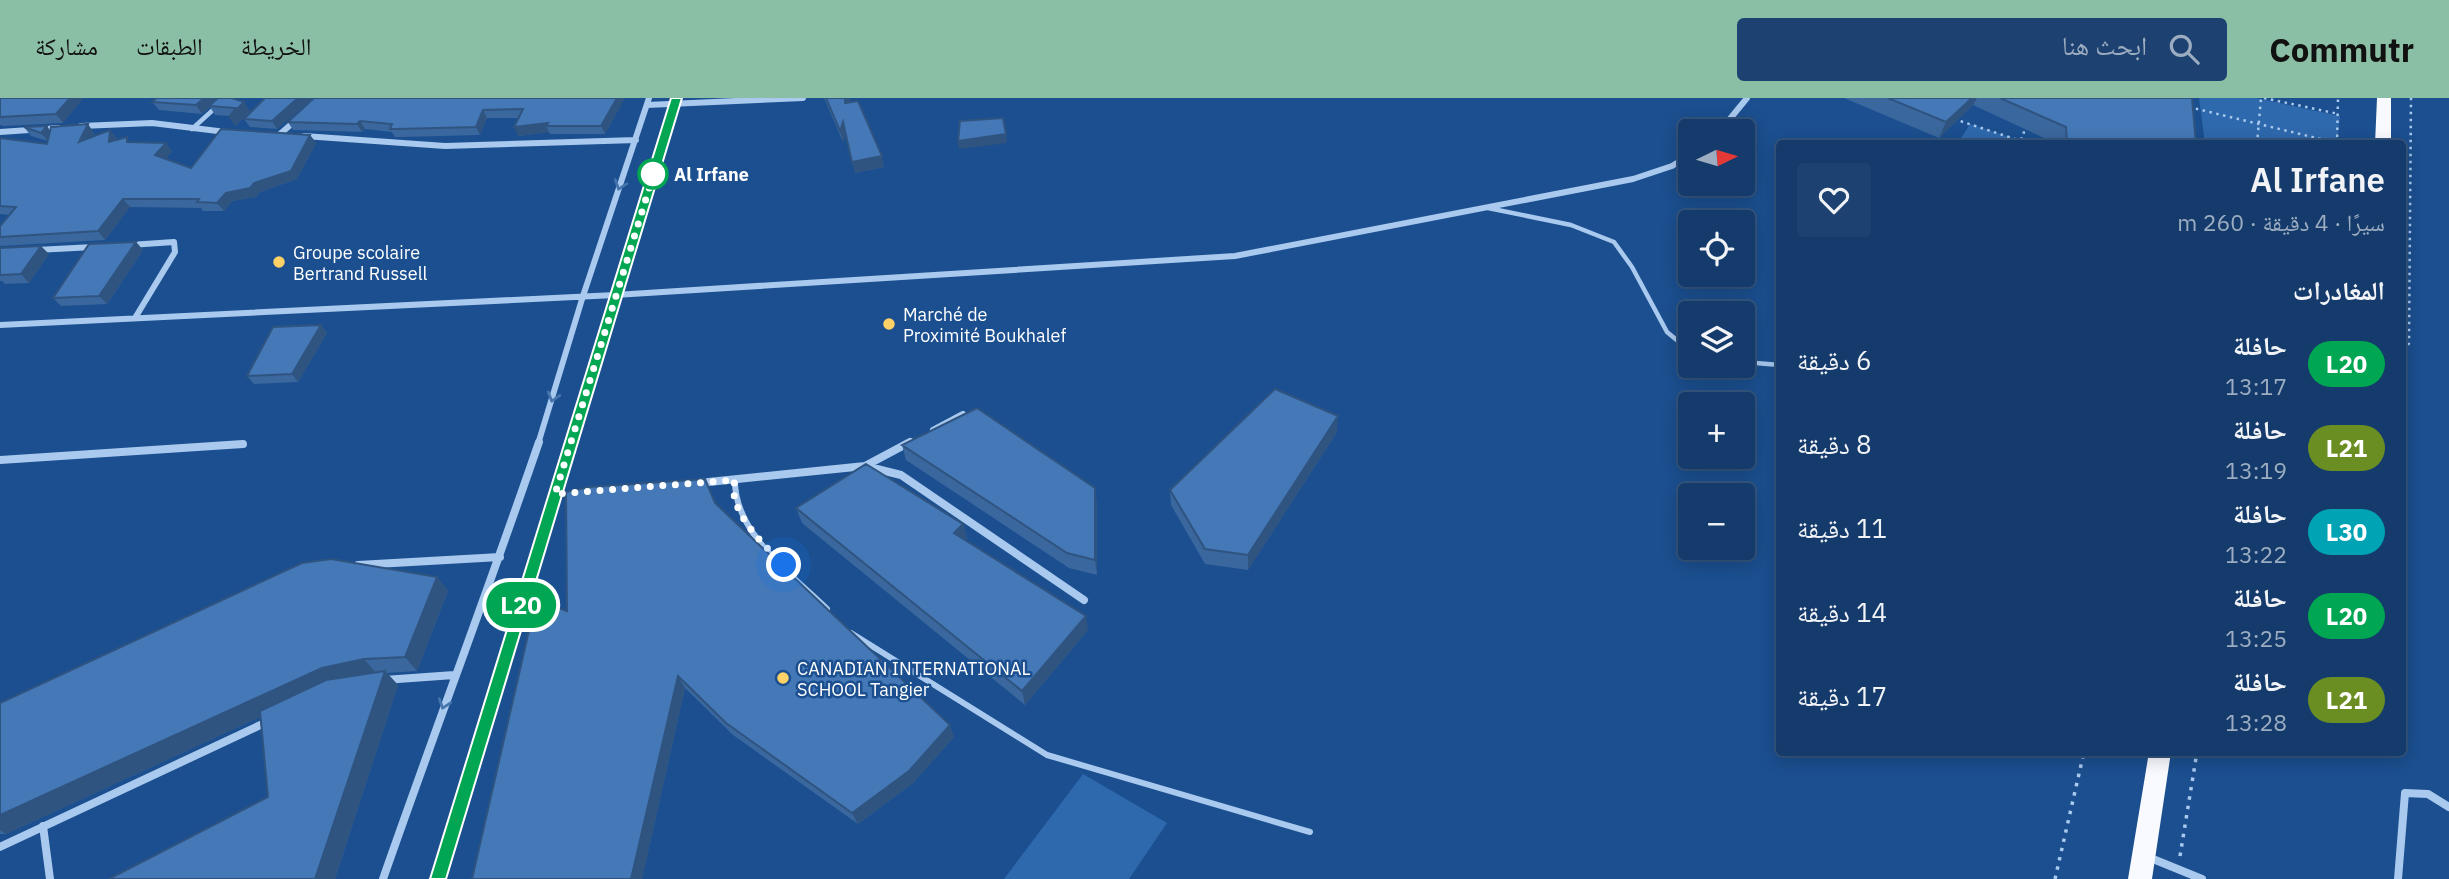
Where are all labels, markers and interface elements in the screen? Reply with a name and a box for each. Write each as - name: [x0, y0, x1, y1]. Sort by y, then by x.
- search box: [1737, 18, 2227, 81]
- text: ابحث هنا: [2062, 28, 2147, 62]
- text: Commutr: [2269, 28, 2414, 71]
- text: مشاركة: [35, 30, 98, 62]
- text: الطبقات: [136, 30, 203, 62]
- text: الخريطة: [241, 30, 311, 62]
- icon: search: [2165, 30, 2203, 68]
- north arrow: [1678, 119, 1755, 196]
- map controls: [1678, 119, 1755, 560]
- text: Al Irfane: [2250, 158, 2385, 201]
- marker: Al Irfane: [638, 159, 668, 189]
- place label: Al Irfane: [674, 163, 749, 186]
- button: heart: [1797, 163, 1871, 237]
- one-way arrow: [614, 178, 628, 191]
- text: سيرًا · 4 دقيقة · 260 m: [2177, 207, 2385, 237]
- button: locate: [1678, 210, 1755, 287]
- place label: Groupe scolaire Bertrand Russell: [293, 241, 428, 285]
- marker: Groupe scolaire Bertrand Russell: [271, 254, 287, 270]
- text: المغادرات: [2293, 273, 2385, 307]
- button: layers: [1678, 301, 1755, 378]
- place label: Marché de Proximité Boukhalef: [903, 303, 1066, 347]
- marker: Marché de Proximité Boukhalef: [881, 316, 897, 332]
- text: حافلة: [2233, 328, 2287, 362]
- text: 6 دقيقة: [1797, 343, 1872, 377]
- text: L20: [2326, 348, 2367, 380]
- text: 13:17: [2225, 371, 2287, 401]
- one-way arrow: [546, 391, 561, 403]
- button: +: [1678, 392, 1755, 469]
- text: حافلة: [2233, 412, 2287, 446]
- text: 8 دقيقة: [1797, 427, 1872, 461]
- text: L21: [2326, 432, 2367, 464]
- text: 13:19: [2225, 455, 2287, 485]
- button: −: [1678, 483, 1755, 560]
- text: حافلة: [2233, 496, 2287, 530]
- text: 11 دقيقة: [1797, 511, 1887, 545]
- text: L30: [2326, 516, 2367, 548]
- text: 13:22: [2225, 539, 2287, 569]
- your location: [766, 547, 801, 582]
- text: حافلة: [2233, 580, 2287, 614]
- line badge: L20: [481, 582, 561, 628]
- text: L20: [500, 589, 542, 621]
- text: 14 دقيقة: [1797, 595, 1887, 629]
- text: L20: [2326, 600, 2367, 632]
- text: 13:25: [2225, 623, 2287, 653]
- place label: CANADIAN INTERNATIONAL SCHOOL Tangier: [797, 657, 1031, 701]
- text: حافلة: [2233, 664, 2287, 698]
- marker: CANADIAN INTERNATIONAL SCHOOL Tangier: [775, 670, 791, 686]
- text: 17 دقيقة: [1797, 679, 1887, 713]
- text: L21: [2326, 684, 2367, 716]
- one-way arrow: [438, 697, 452, 709]
- text: 13:28: [2225, 707, 2287, 737]

